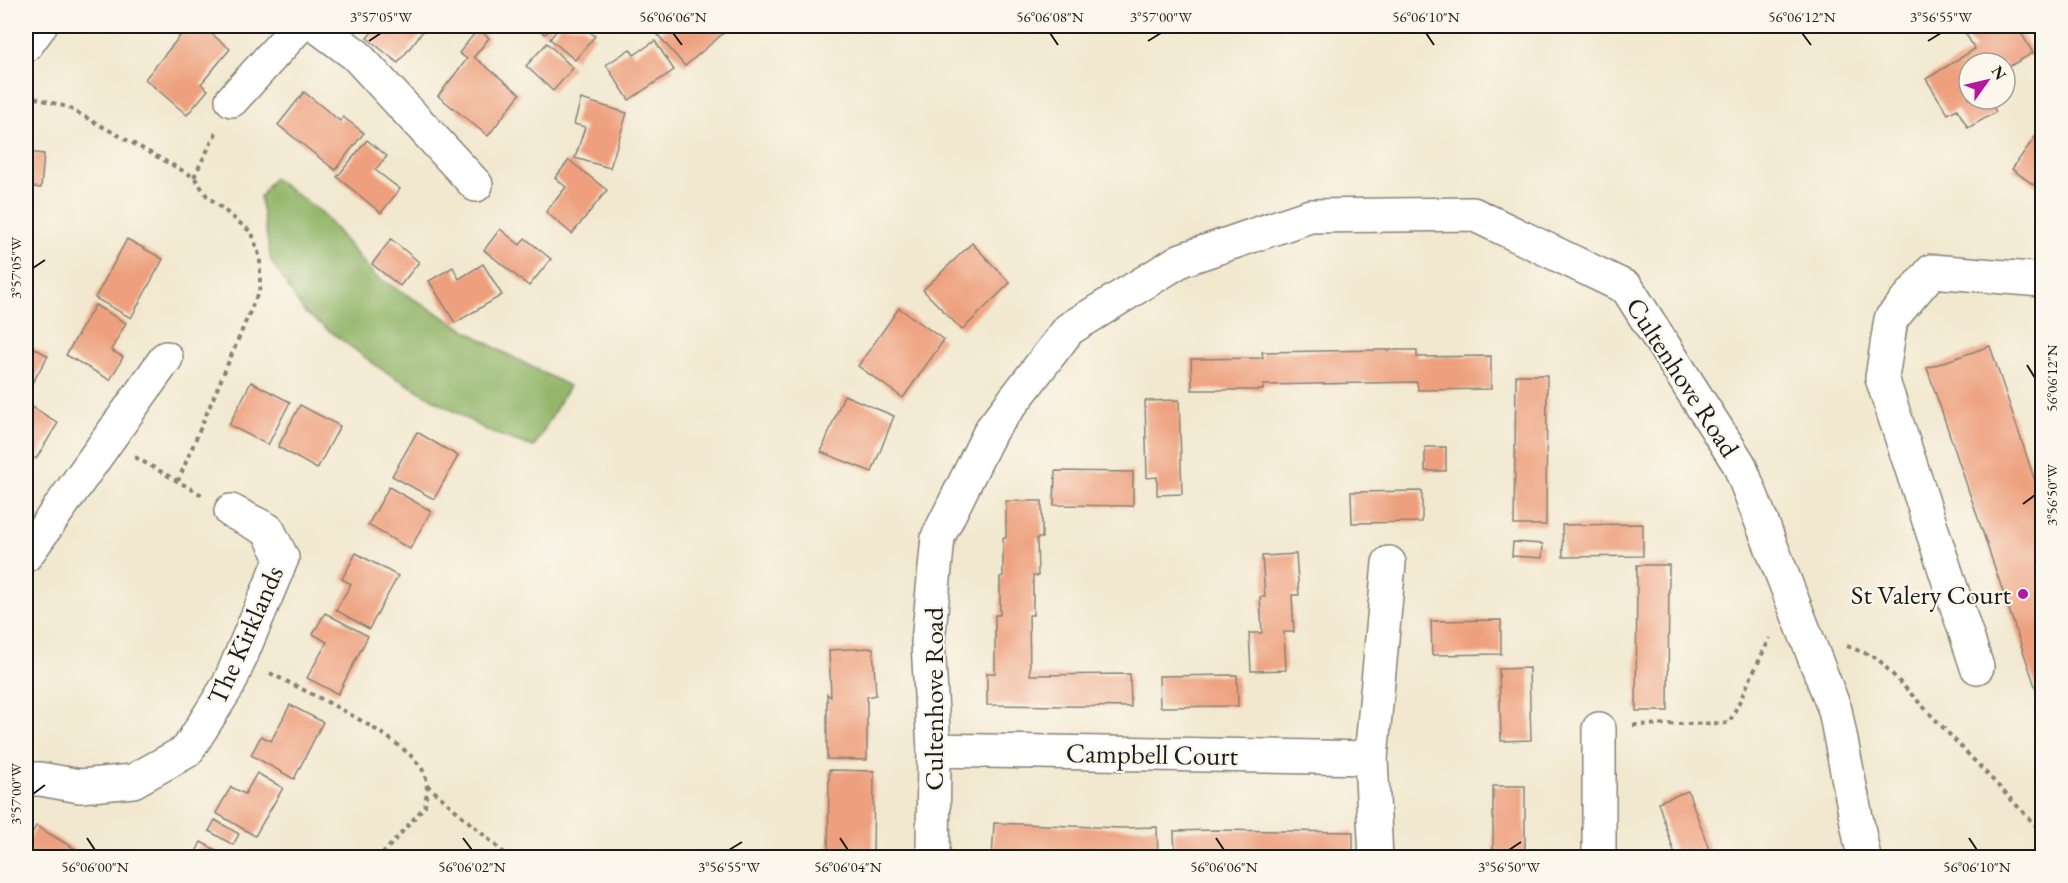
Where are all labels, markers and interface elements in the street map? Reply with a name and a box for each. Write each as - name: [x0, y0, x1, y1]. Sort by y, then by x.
- text: 3°57'05"W: [350, 7, 412, 26]
- text: 56°06'06"N: [639, 7, 707, 26]
- text: 56°06'08"N: [1016, 7, 1084, 26]
- text: 3°57'00"W: [1130, 7, 1192, 26]
- text: 56°06'10"N: [1392, 7, 1460, 26]
- text: 56°06'12"N: [1768, 7, 1836, 26]
- text: 3°56'55"W: [1910, 7, 1972, 26]
- north arrow: [1957, 51, 2017, 111]
- text: N: [1987, 62, 2011, 84]
- text: 3°57'05"W: [6, 237, 25, 299]
- street label: Cultenhove Road: [1618, 290, 1748, 464]
- text: 56°06'12"N: [2042, 344, 2061, 412]
- text: 3°56'50"W: [2042, 464, 2061, 526]
- street label: The Kirklands: [199, 560, 291, 710]
- place label: St Valery Court: [1851, 577, 2012, 612]
- marker: St Valery Court: [2016, 587, 2030, 601]
- street label: Cultenhove Road: [916, 607, 951, 791]
- street label: Campbell Court: [1066, 735, 1239, 773]
- text: 3°57'00"W: [6, 763, 25, 825]
- text: 56°06'00"N: [61, 857, 129, 876]
- text: 56°06'02"N: [438, 857, 506, 876]
- text: 3°56'55"W: [698, 857, 760, 876]
- text: 56°06'04"N: [814, 857, 882, 876]
- text: 56°06'06"N: [1190, 857, 1258, 876]
- text: 3°56'50"W: [1478, 857, 1540, 876]
- text: 56°06'10"N: [1943, 857, 2011, 876]

